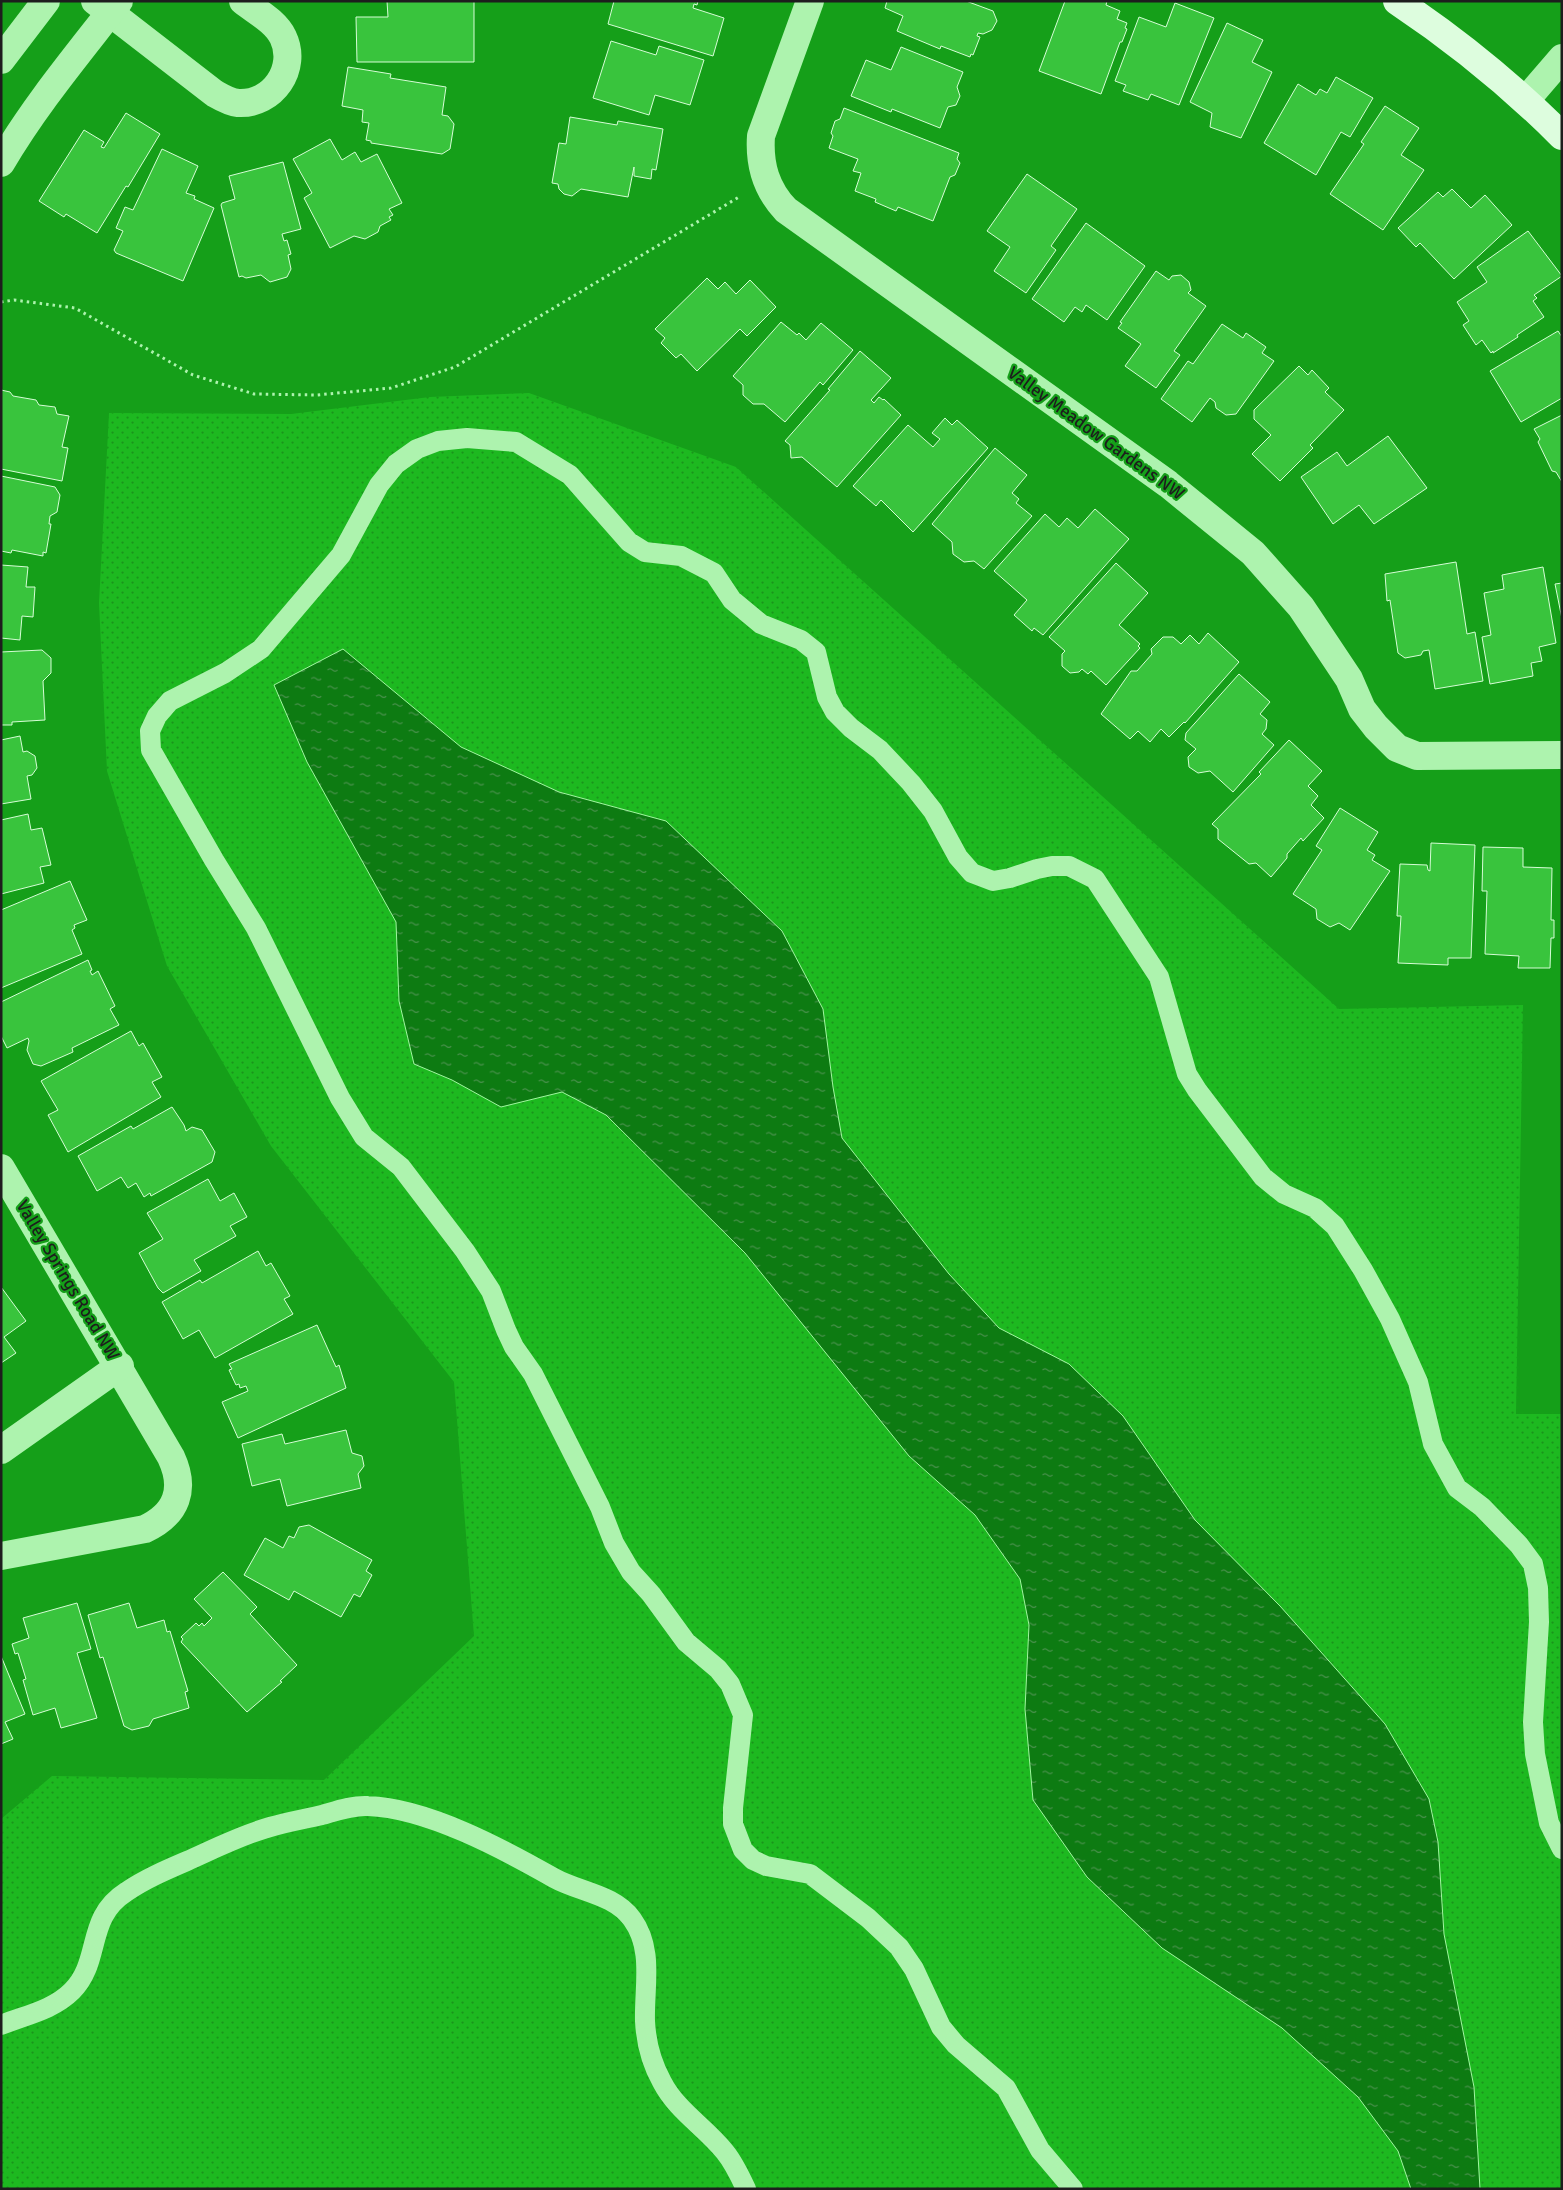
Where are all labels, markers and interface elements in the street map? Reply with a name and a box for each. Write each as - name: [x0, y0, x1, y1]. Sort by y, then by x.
- street label: Valley Meadow Gardens NW: [1003, 361, 1189, 505]
- street label: Valley Springs Road NW: [12, 1196, 124, 1364]

